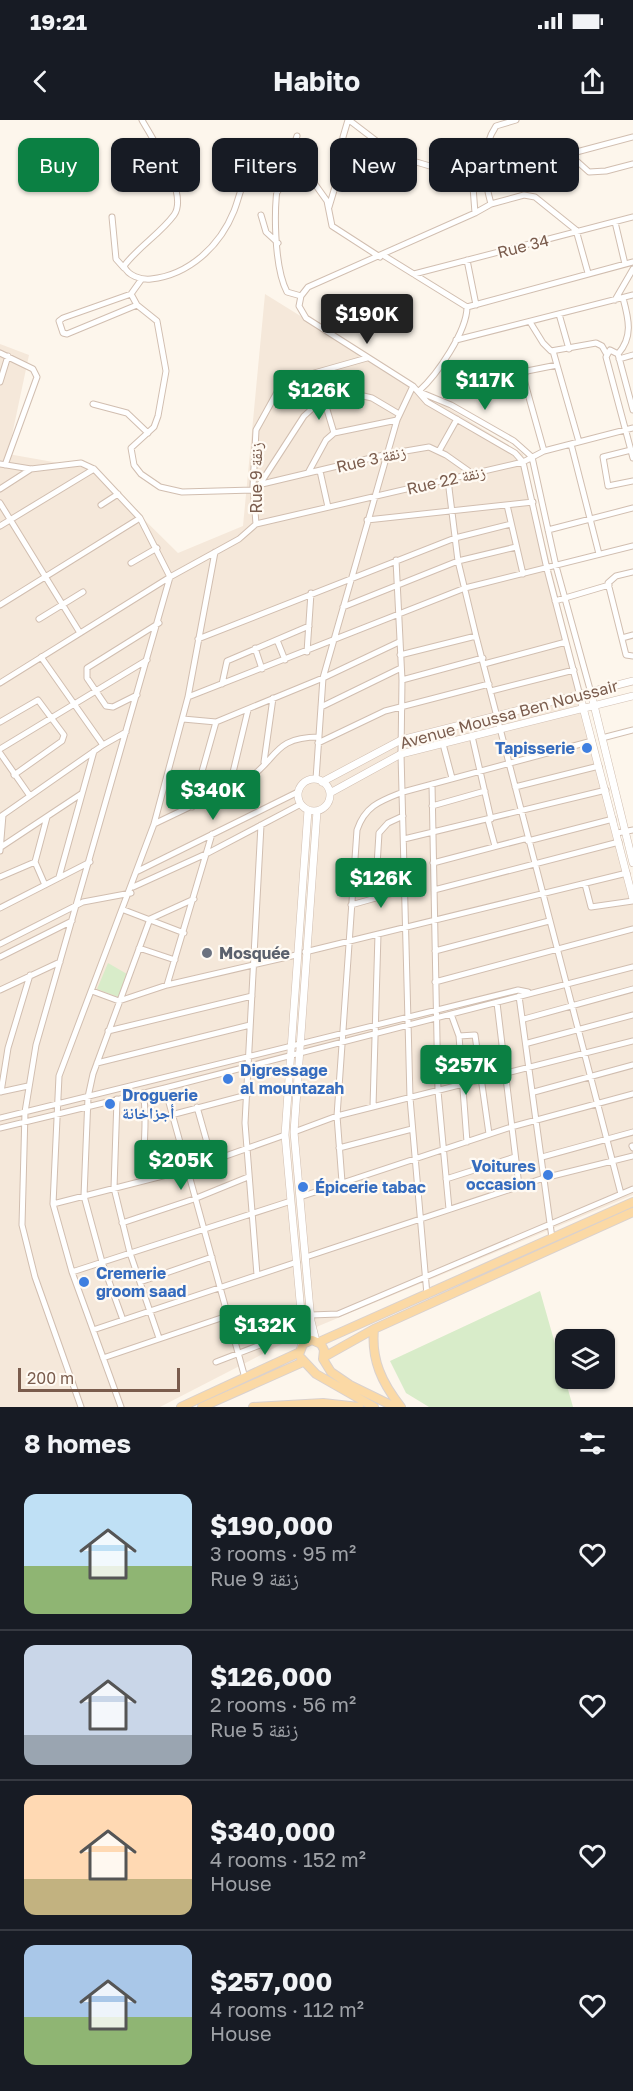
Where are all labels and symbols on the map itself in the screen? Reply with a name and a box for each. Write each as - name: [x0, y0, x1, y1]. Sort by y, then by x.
- street label: Rue 34: [495, 230, 551, 262]
- pin: $190K: [325, 294, 409, 345]
- pin: $117K: [443, 360, 527, 411]
- pin: $126K: [277, 370, 361, 421]
- street label: Rue 3 زنقة: [334, 441, 408, 477]
- street label: Rue 9 زنقة: [246, 442, 266, 514]
- street label: Rue 22 زنقة: [405, 461, 487, 499]
- street label: Avenue Moussa Ben Noussair: [398, 675, 620, 753]
- place label: Tapisserie: [495, 738, 575, 758]
- marker: Tapisserie: [580, 741, 594, 755]
- pin: $340K: [171, 770, 255, 821]
- pin: $126K: [339, 858, 423, 909]
- place label: Mosquée: [219, 943, 290, 963]
- marker: Mosquée: [200, 946, 214, 960]
- pin: $257K: [424, 1045, 508, 1096]
- place label: Digressage al mountazah: [240, 1060, 344, 1098]
- marker: Digressage al mountazah: [221, 1072, 235, 1086]
- place label: Droguerie أجزاخانة: [122, 1085, 198, 1123]
- marker: Droguerie أجزاخانة: [103, 1097, 117, 1111]
- pin: $205K: [139, 1140, 223, 1191]
- place label: Voitures occasion: [466, 1156, 536, 1194]
- marker: Voitures occasion: [541, 1168, 555, 1182]
- place label: Épicerie tabac: [315, 1177, 426, 1197]
- marker: Épicerie tabac: [296, 1180, 310, 1194]
- place label: Cremerie groom saad: [96, 1263, 187, 1301]
- marker: Cremerie groom saad: [77, 1275, 91, 1289]
- pin: $132K: [223, 1305, 307, 1356]
- scale bar: [18, 1365, 180, 1392]

